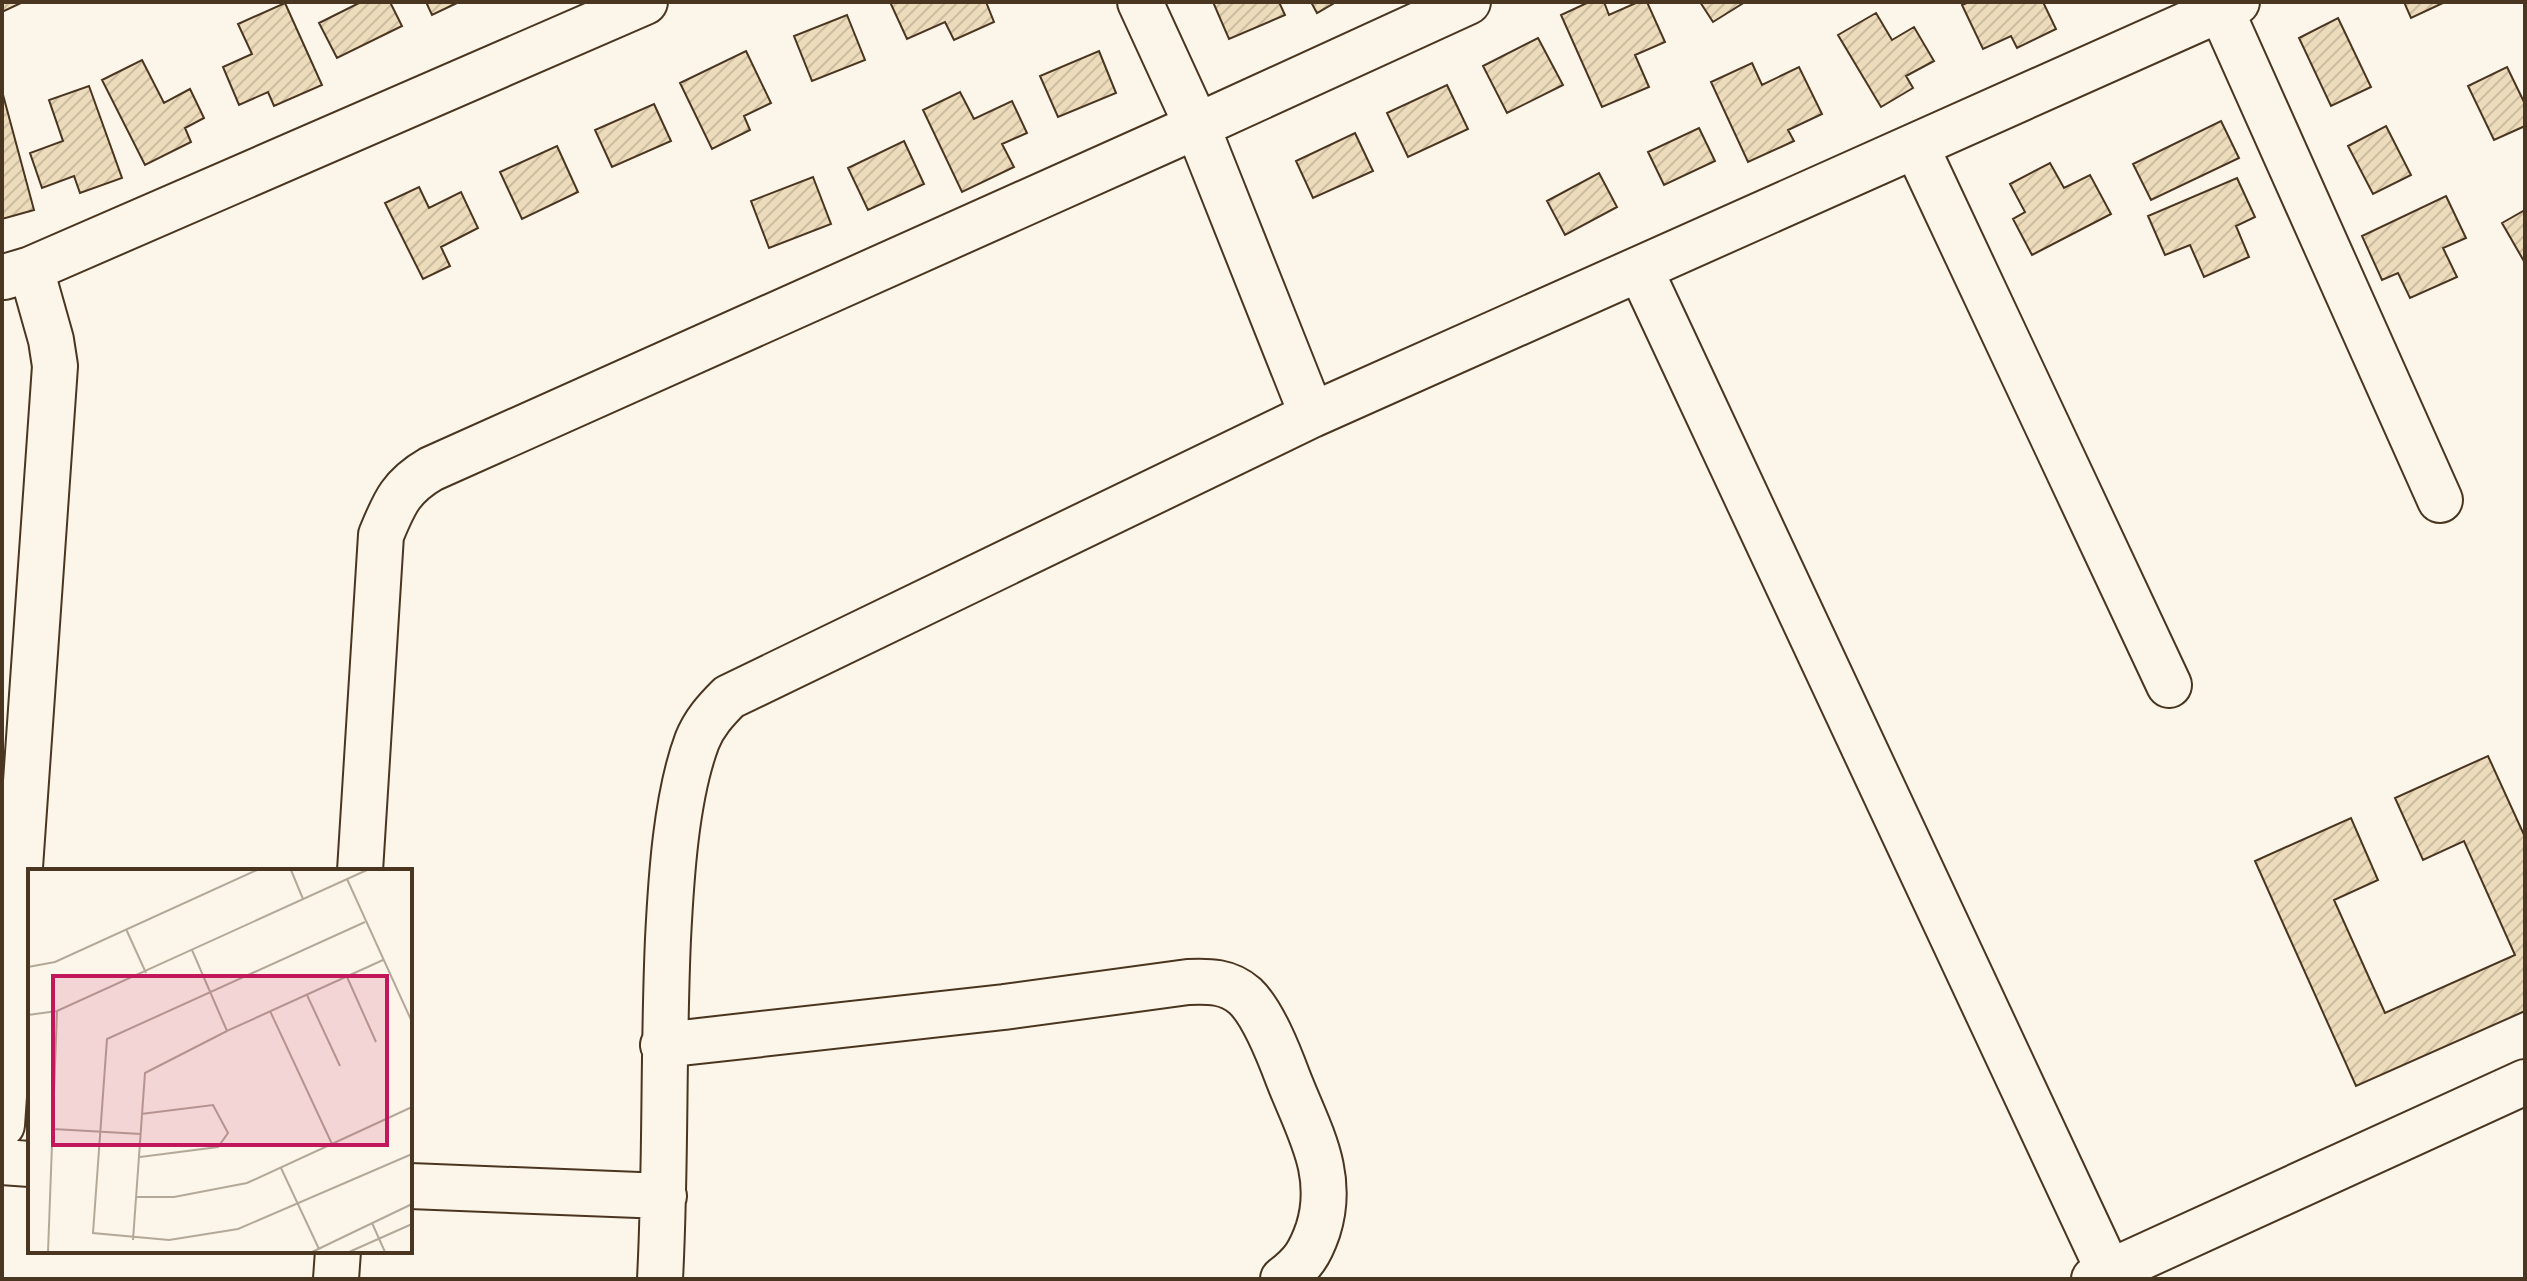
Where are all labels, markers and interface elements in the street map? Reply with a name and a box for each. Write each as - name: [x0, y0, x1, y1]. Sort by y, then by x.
- inset map: [28, 869, 412, 1253]

